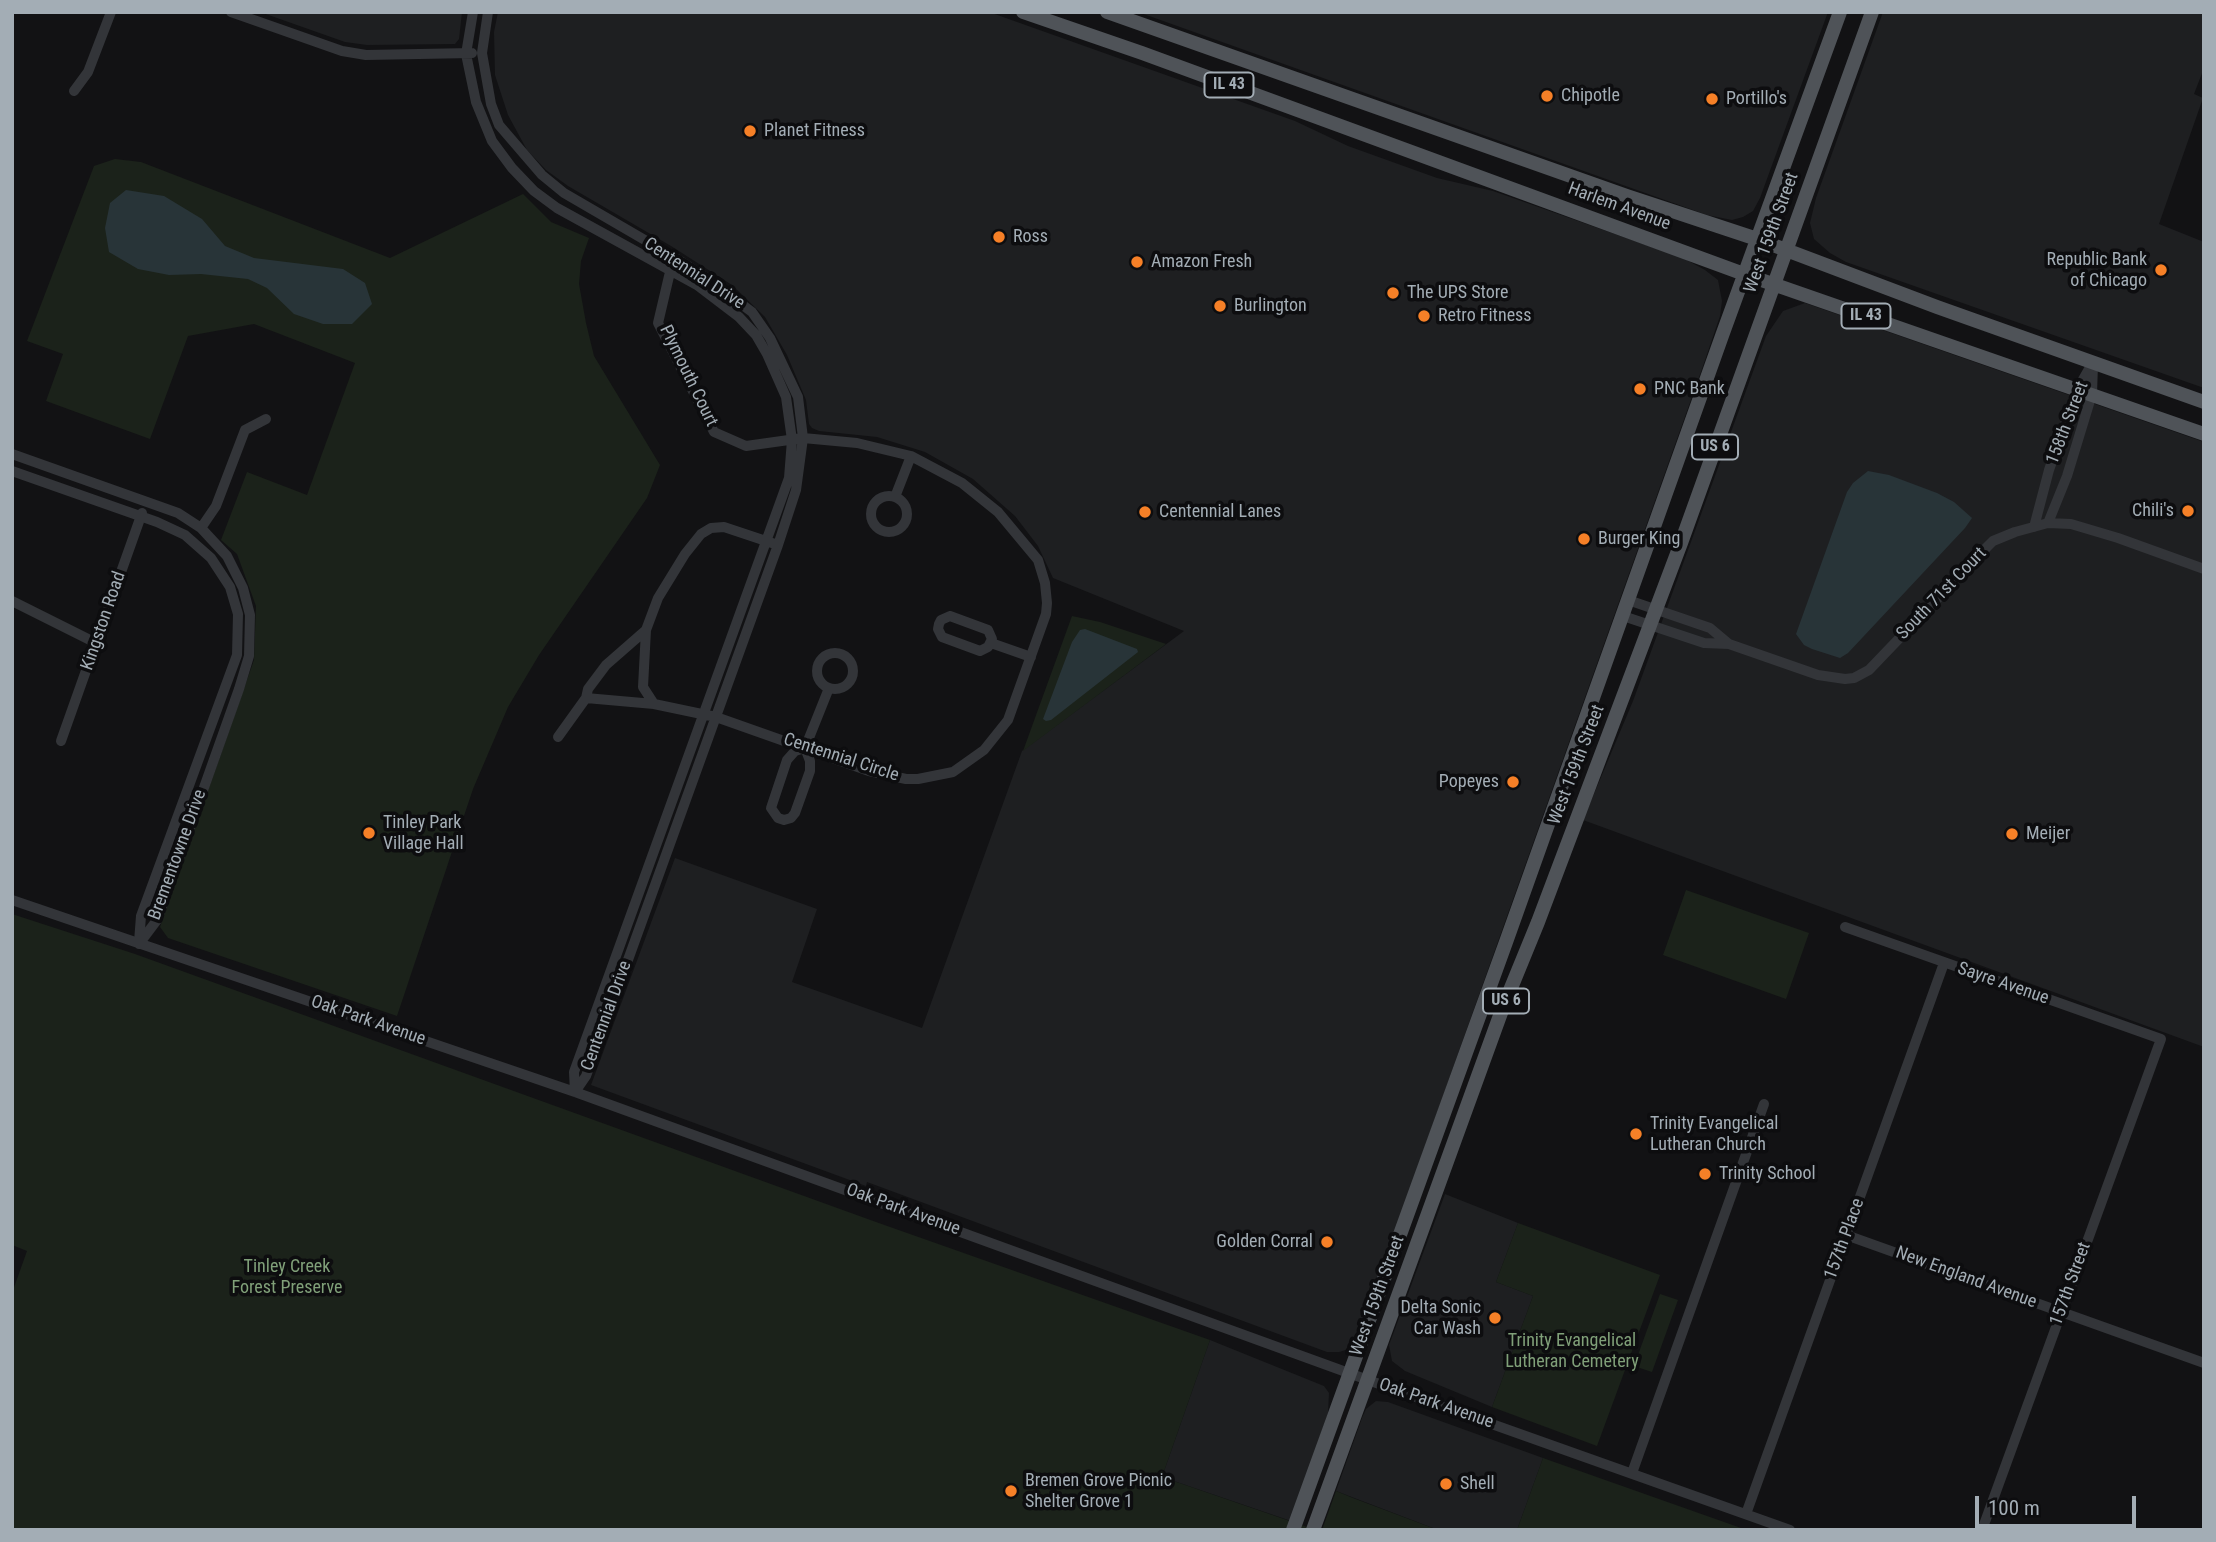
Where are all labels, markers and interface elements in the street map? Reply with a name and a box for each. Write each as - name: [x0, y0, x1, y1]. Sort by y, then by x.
- road number: IL 43: [1204, 72, 1254, 97]
- place label: Chipotle: [1561, 85, 1620, 107]
- marker: Chipotle: [1539, 88, 1555, 104]
- place label: Portillo's: [1726, 88, 1787, 110]
- marker: Portillo's: [1704, 91, 1720, 107]
- place label: Planet Fitness: [764, 120, 865, 142]
- marker: Planet Fitness: [742, 123, 758, 139]
- street label: West 159th Street: [1740, 170, 1804, 296]
- street label: Harlem Avenue: [1565, 178, 1673, 236]
- place label: Ross: [1013, 226, 1048, 248]
- marker: Ross: [991, 229, 1007, 245]
- street label: Centennial Drive: [640, 233, 748, 315]
- place label: Republic Bank of Chicago: [2047, 249, 2147, 292]
- place label: Amazon Fresh: [1151, 251, 1252, 273]
- marker: Amazon Fresh: [1129, 254, 1145, 270]
- marker: Republic Bank of Chicago: [2153, 262, 2169, 278]
- place label: The UPS Store: [1407, 282, 1508, 304]
- marker: The UPS Store: [1385, 285, 1401, 301]
- place label: Burlington: [1234, 295, 1307, 317]
- marker: Burlington: [1212, 298, 1228, 314]
- road number: IL 43: [1842, 304, 1890, 328]
- place label: Retro Fitness: [1438, 305, 1531, 327]
- marker: Retro Fitness: [1416, 308, 1432, 324]
- street label: Plymouth Court: [654, 322, 722, 430]
- place label: PNC Bank: [1654, 378, 1725, 400]
- street label: 158th Street: [2042, 379, 2094, 467]
- marker: PNC Bank: [1632, 381, 1648, 397]
- road number: US 6: [1692, 434, 1738, 460]
- place label: Chili's: [2132, 500, 2174, 522]
- place label: Centennial Lanes: [1159, 501, 1281, 523]
- marker: Chili's: [2180, 503, 2196, 519]
- marker: Centennial Lanes: [1137, 504, 1153, 520]
- place label: Burger King: [1598, 528, 1680, 550]
- marker: Burger King: [1576, 531, 1592, 547]
- street label: South 71st Court: [1893, 543, 1991, 645]
- street label: Kingston Road: [77, 569, 131, 673]
- street label: West 159th Street: [1544, 702, 1610, 828]
- street label: Centennial Circle: [781, 729, 901, 787]
- place label: Popeyes: [1439, 771, 1499, 793]
- marker: Popeyes: [1505, 774, 1521, 790]
- street label: Brementowne Drive: [144, 787, 212, 923]
- place label: Tinley Park Village Hall: [383, 812, 464, 854]
- place label: Meijer: [2026, 823, 2070, 845]
- marker: Tinley Park Village Hall: [361, 825, 377, 841]
- marker: Meijer: [2004, 826, 2020, 842]
- street label: Centennial Drive: [577, 958, 637, 1074]
- street label: Sayre Avenue: [1955, 958, 2051, 1010]
- road number: US 6: [1483, 988, 1529, 1014]
- street label: Oak Park Avenue: [308, 991, 428, 1051]
- place label: Trinity Evangelical Lutheran Church: [1650, 1113, 1778, 1156]
- marker: Trinity Evangelical Lutheran Church: [1628, 1126, 1644, 1142]
- place label: Trinity School: [1719, 1163, 1816, 1185]
- marker: Trinity School: [1697, 1166, 1713, 1182]
- street label: Oak Park Avenue: [843, 1179, 963, 1241]
- street label: 157th Place: [1820, 1196, 1870, 1282]
- place label: Golden Corral: [1216, 1231, 1313, 1253]
- street label: West 159th Street: [1346, 1233, 1410, 1359]
- marker: Golden Corral: [1319, 1234, 1335, 1250]
- street label: 157th Street: [2046, 1239, 2096, 1329]
- street label: New England Avenue: [1893, 1242, 2039, 1314]
- park label: Tinley Creek Forest Preserve: [232, 1256, 342, 1298]
- place label: Delta Sonic Car Wash: [1401, 1297, 1481, 1340]
- marker: Delta Sonic Car Wash: [1487, 1310, 1503, 1326]
- park label: Trinity Evangelical Lutheran Cemetery: [1505, 1330, 1639, 1372]
- street label: Oak Park Avenue: [1376, 1374, 1496, 1434]
- place label: Bremen Grove Picnic Shelter Grove 1: [1025, 1470, 1172, 1512]
- place label: Shell: [1460, 1473, 1495, 1495]
- marker: Shell: [1438, 1476, 1454, 1492]
- scale bar: [1978, 1482, 2139, 1526]
- marker: Bremen Grove Picnic Shelter Grove 1: [1003, 1483, 1019, 1499]
- text: 100 m: [1988, 1496, 2040, 1520]

